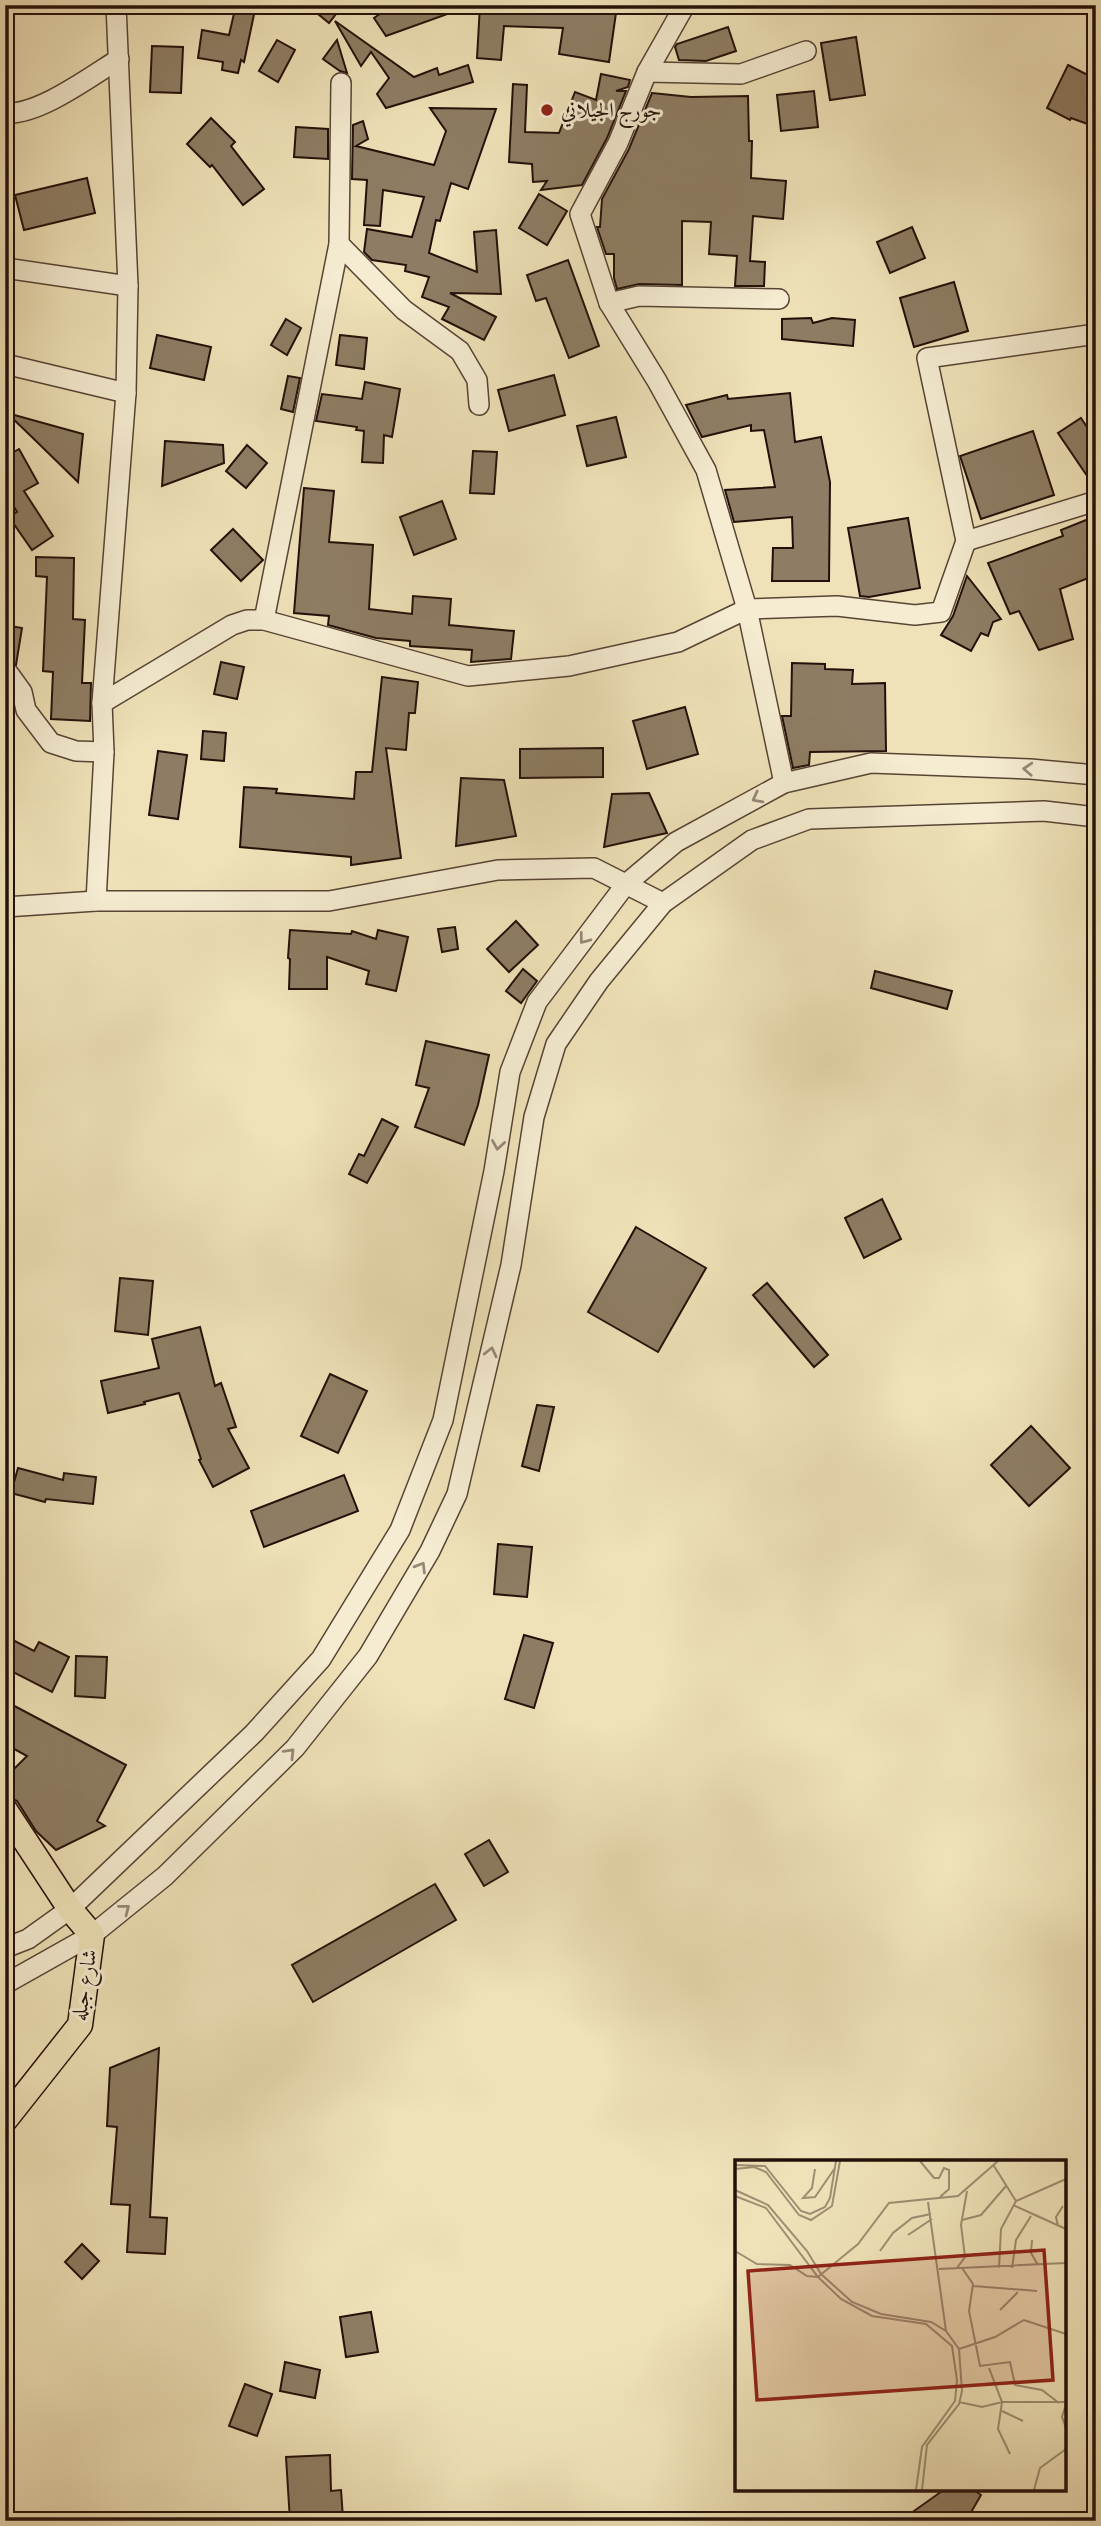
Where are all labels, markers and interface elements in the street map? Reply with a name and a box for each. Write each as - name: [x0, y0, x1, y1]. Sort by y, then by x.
- place label: جورج الجيلاني: [561, 98, 662, 129]
- marker: جورج الجيلاني: [539, 102, 555, 118]
- one-way arrow: [1022, 762, 1033, 777]
- one-way arrow: [752, 789, 765, 803]
- one-way arrow: [580, 931, 592, 944]
- one-way arrow: [491, 1139, 506, 1151]
- one-way arrow: [482, 1346, 497, 1358]
- one-way arrow: [412, 1562, 425, 1575]
- one-way arrow: [282, 1748, 295, 1761]
- one-way arrow: [117, 1904, 130, 1917]
- street label: شارع جبله: [66, 1947, 107, 2023]
- inset map: [735, 2160, 1066, 2491]

